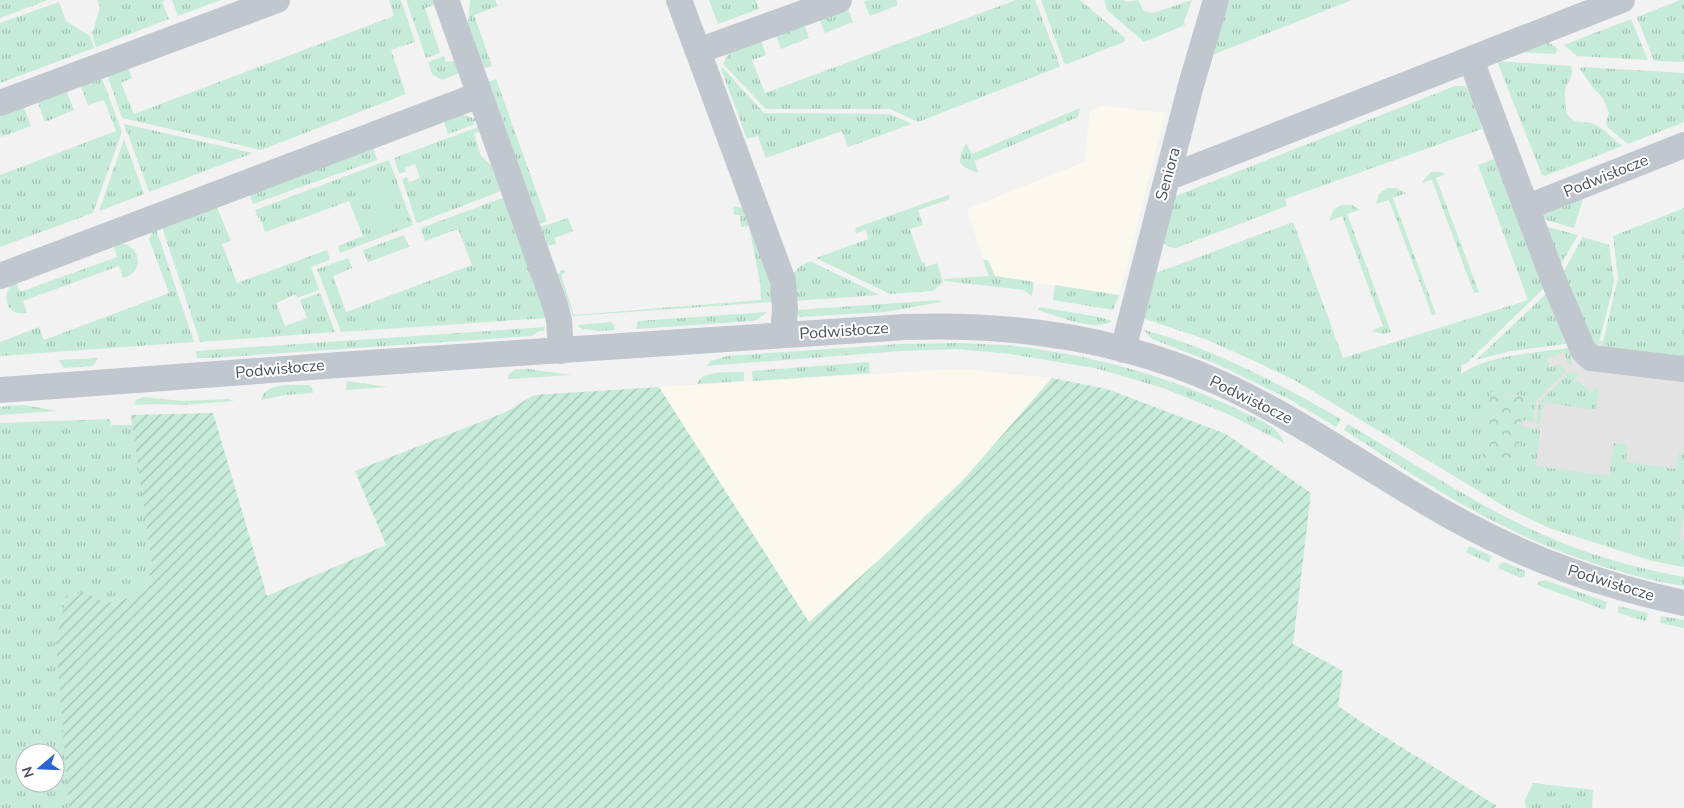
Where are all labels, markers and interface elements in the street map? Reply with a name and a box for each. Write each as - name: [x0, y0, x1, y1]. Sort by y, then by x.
- street label: Seniora: [1150, 145, 1186, 203]
- street label: Podwisłocze: [1560, 149, 1652, 203]
- street label: Podwisłocze: [799, 317, 889, 345]
- street label: Podwisłocze: [234, 354, 326, 384]
- street label: Podwisłocze: [1206, 370, 1296, 430]
- street label: Podwisłocze: [1565, 559, 1657, 607]
- north arrow: [15, 743, 65, 793]
- text: N: [17, 764, 39, 780]

